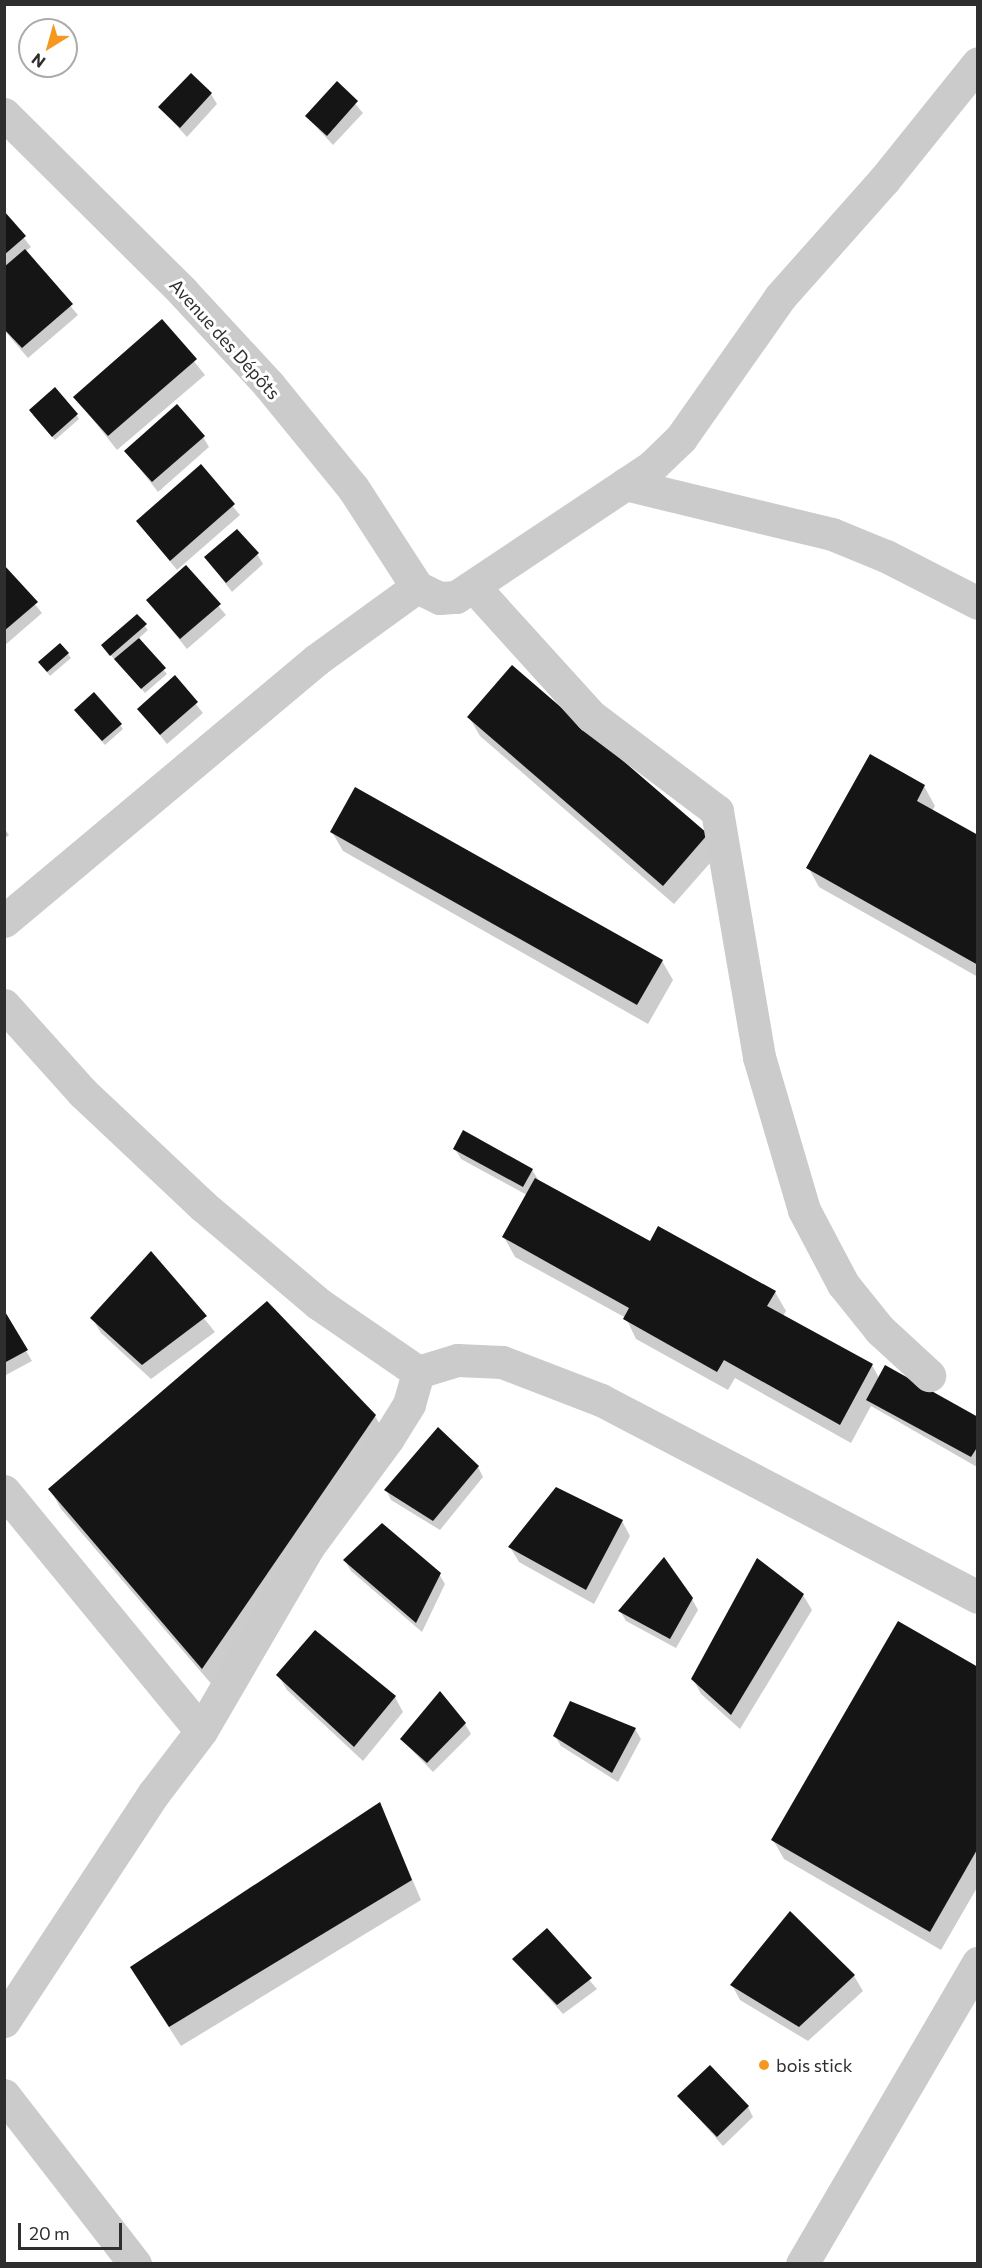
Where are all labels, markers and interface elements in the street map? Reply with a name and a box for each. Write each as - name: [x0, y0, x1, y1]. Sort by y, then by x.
- north arrow: [18, 18, 78, 78]
- text: N: [28, 50, 49, 72]
- street label: Avenue des Dépôts: [165, 274, 285, 404]
- place label: bois stick: [776, 2054, 852, 2076]
- marker: bois stick: [757, 2058, 771, 2072]
- scale bar: [21, 2211, 124, 2249]
- text: 20 m: [29, 2222, 70, 2244]

